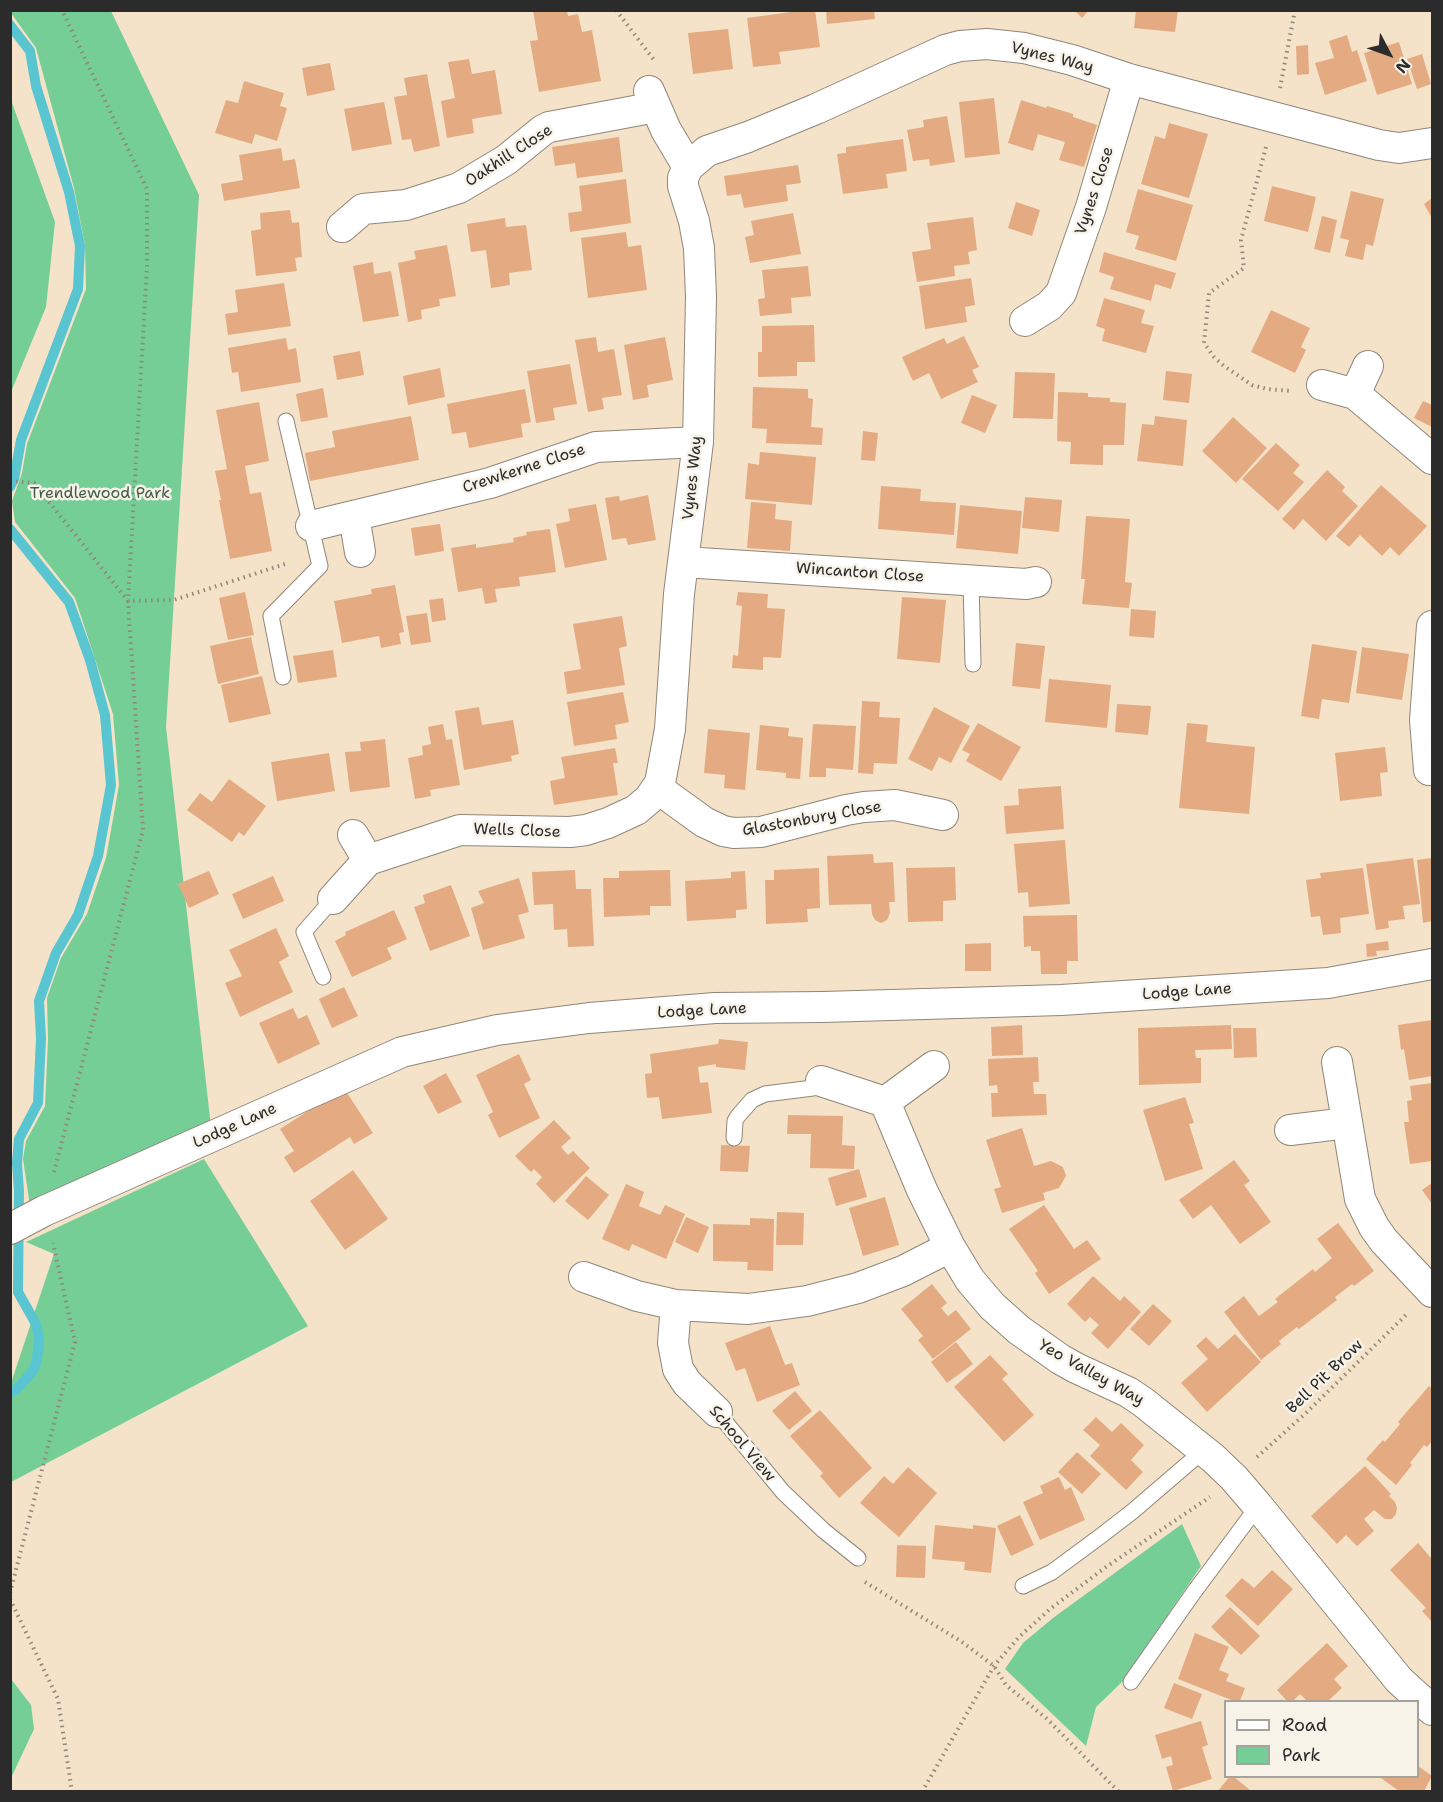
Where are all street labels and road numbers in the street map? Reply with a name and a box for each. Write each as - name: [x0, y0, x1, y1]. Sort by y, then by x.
- street label: Vynes Way: [1009, 38, 1095, 78]
- street label: Oakhill Close: [462, 121, 556, 191]
- street label: Vynes Close: [1072, 144, 1118, 238]
- street label: Vynes Way: [679, 435, 707, 521]
- street label: Crewkerne Close: [460, 440, 588, 498]
- street label: Wincanton Close: [795, 559, 925, 587]
- street label: Glastonbury Close: [741, 797, 883, 841]
- street label: Wells Close: [473, 820, 561, 842]
- street label: Lodge Lane: [1142, 979, 1232, 1005]
- street label: Lodge Lane: [657, 999, 747, 1023]
- street label: Lodge Lane: [190, 1099, 280, 1153]
- street label: Yeo Valley Way: [1035, 1336, 1147, 1410]
- street label: Bell Pit Brow: [1283, 1336, 1367, 1418]
- street label: School View: [705, 1402, 779, 1486]

